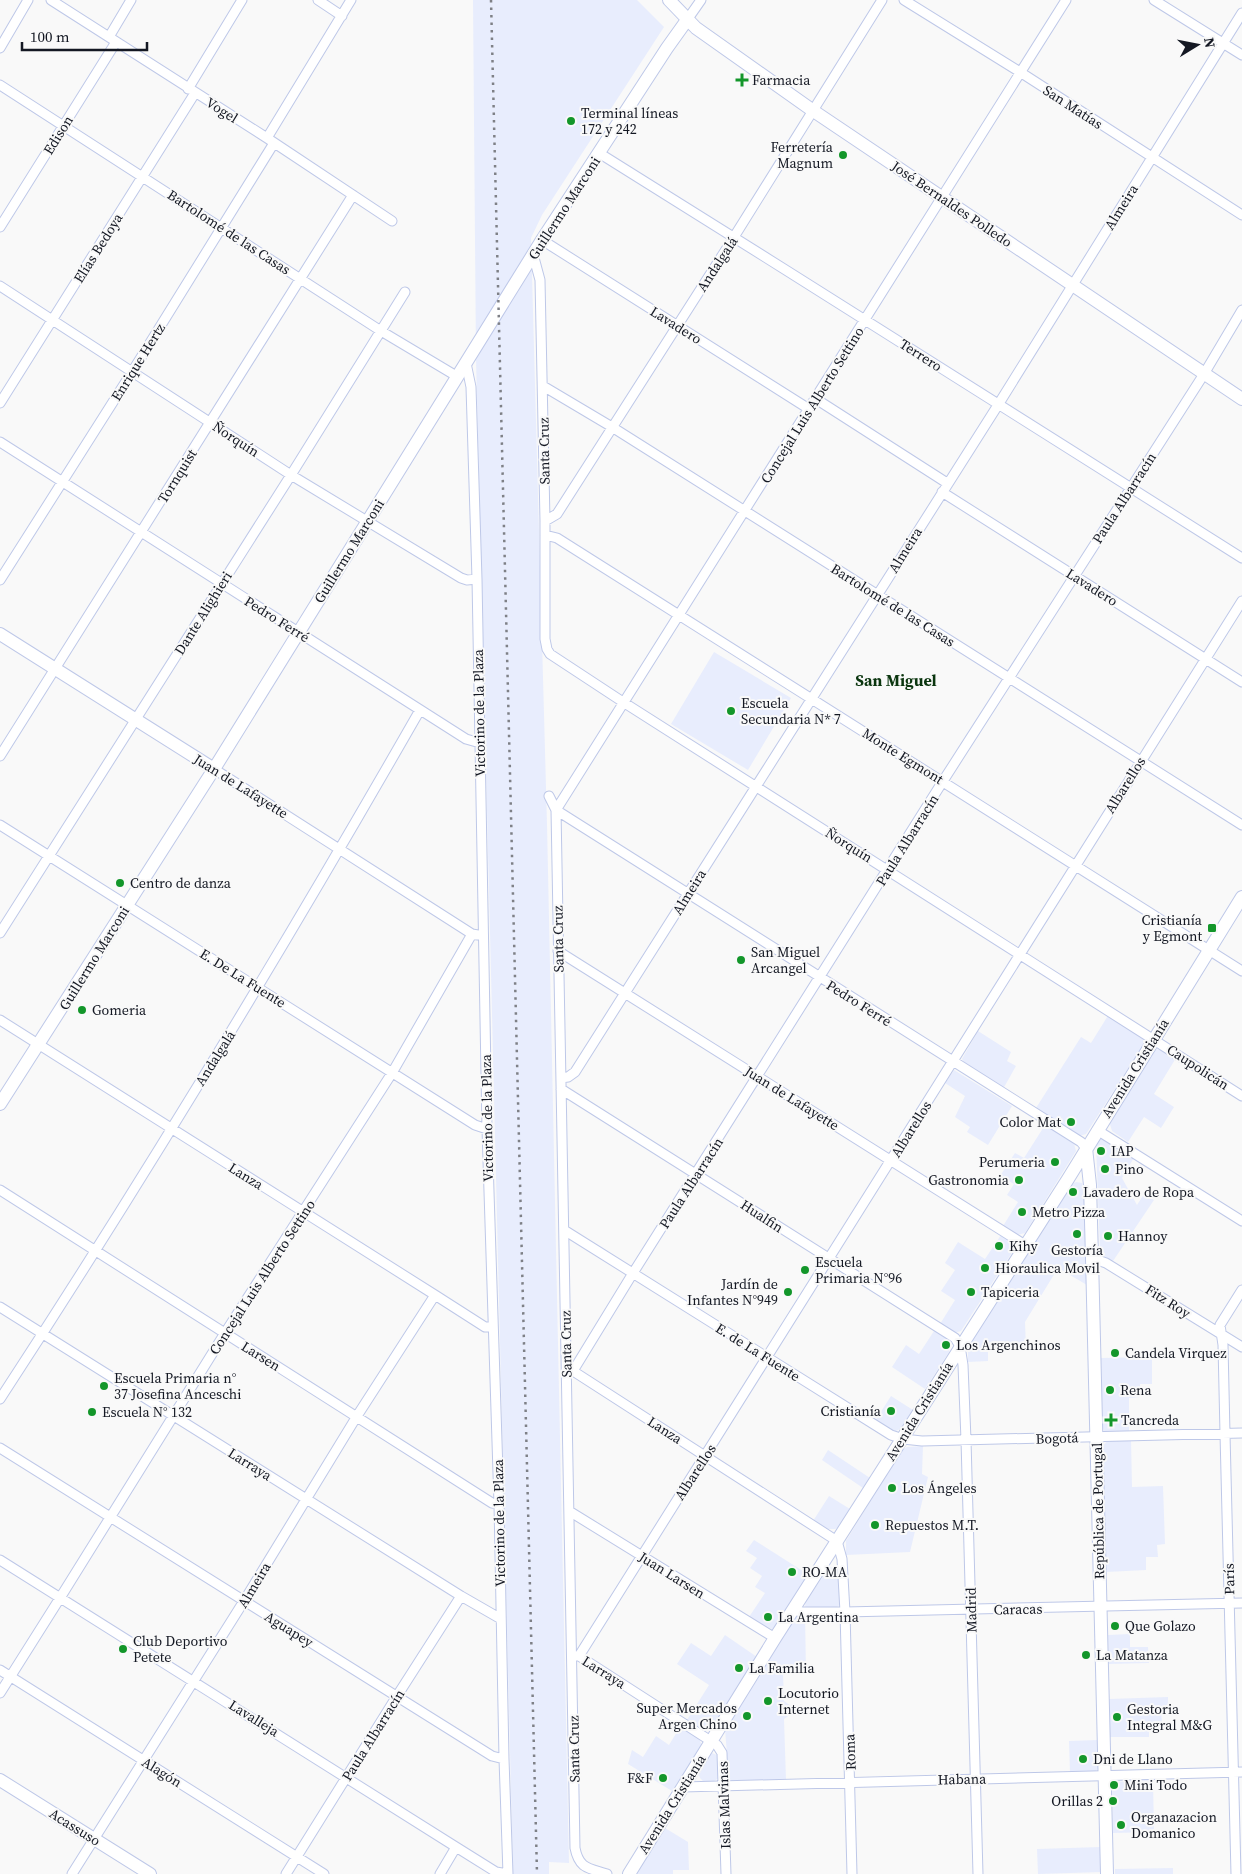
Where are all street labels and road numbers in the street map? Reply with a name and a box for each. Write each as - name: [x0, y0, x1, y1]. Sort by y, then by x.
- street label: San Matías: [1039, 80, 1107, 134]
- street label: Vogel: [202, 92, 242, 128]
- street label: Edison: [38, 111, 78, 158]
- street label: Guillermo Marconi: [523, 153, 605, 263]
- street label: José Bernaldes Polledo: [887, 156, 1017, 252]
- street label: Almeira: [1099, 180, 1143, 234]
- street label: Bartolomé de las Casas: [164, 185, 294, 279]
- street label: Elías Bedoya: [69, 209, 128, 287]
- street label: Andalgalá: [692, 232, 743, 295]
- street label: Lavadero: [646, 301, 706, 349]
- street label: Enrique Hertz: [106, 319, 170, 405]
- street label: Concejal Luis Alberto Settino: [755, 323, 869, 487]
- street label: Terrero: [896, 334, 946, 376]
- street label: Ñorquín: [209, 416, 264, 462]
- street label: Santa Cruz: [533, 417, 555, 485]
- street label: Tornquist: [153, 445, 202, 507]
- street label: Paula Albarracín: [1087, 448, 1161, 547]
- street label: Guillermo Marconi: [309, 495, 389, 607]
- street label: Almeira: [883, 523, 927, 577]
- street label: Bartolomé de las Casas: [827, 559, 959, 651]
- street label: Lavadero: [1062, 563, 1122, 611]
- street label: Dante Alighieri: [169, 567, 237, 659]
- street label: Pedro Ferré: [241, 591, 313, 647]
- street label: Victorino de la Plaza: [468, 648, 490, 777]
- street label: Monte Egmont: [859, 723, 948, 789]
- street label: Juan de Lafayette: [189, 748, 292, 823]
- street label: Albarellos: [1100, 753, 1150, 817]
- street label: Paula Albarracín: [871, 790, 944, 890]
- street label: Ñorquín: [822, 823, 877, 868]
- street label: Almeira: [667, 865, 711, 919]
- street label: Guillermo Marconi: [54, 902, 134, 1014]
- street label: Santa Cruz: [547, 905, 569, 973]
- street label: E. De La Fuente: [196, 944, 290, 1012]
- street label: Pedro Ferré: [823, 975, 895, 1031]
- street label: Avenida Cristianía: [1096, 1014, 1174, 1122]
- street label: Andalgalá: [190, 1026, 240, 1090]
- street label: Caupolicán: [1163, 1039, 1233, 1095]
- street label: Victorino de la Plaza: [476, 1053, 498, 1182]
- street label: Juan de Lafayette: [740, 1060, 843, 1135]
- street label: Albarellos: [886, 1097, 936, 1161]
- street label: Paula Albarracín: [654, 1133, 728, 1232]
- street label: Lanza: [225, 1158, 268, 1195]
- street label: Concejal Luis Alberto Settino: [204, 1195, 320, 1358]
- street label: Hualfin: [737, 1195, 788, 1238]
- street label: Fitz Roy: [1141, 1279, 1195, 1323]
- street label: Santa Cruz: [555, 1310, 577, 1378]
- street label: E. de La Fuente: [712, 1318, 804, 1386]
- street label: Larsen: [238, 1336, 285, 1376]
- street label: Avenida Cristianía: [880, 1357, 958, 1465]
- street label: Lanza: [644, 1411, 687, 1449]
- street label: Bogotá: [1035, 1427, 1080, 1449]
- street label: Albarellos: [669, 1440, 721, 1504]
- street label: República de Portugal: [1087, 1442, 1109, 1580]
- street label: Larraya: [224, 1443, 276, 1486]
- street label: Victorino de la Plaza: [488, 1458, 510, 1587]
- street label: Juan Larsen: [634, 1546, 709, 1604]
- street label: Almeira: [232, 1558, 276, 1612]
- street label: París: [1219, 1563, 1239, 1595]
- street label: Madrid: [961, 1587, 981, 1633]
- street label: Caracas: [993, 1599, 1043, 1619]
- street label: Aguapey: [261, 1606, 318, 1652]
- street label: Larraya: [578, 1651, 630, 1694]
- street label: Paula Albarracín: [337, 1685, 410, 1785]
- street label: Lavalleja: [225, 1695, 284, 1742]
- street label: Santa Cruz: [563, 1715, 585, 1783]
- street label: Roma: [839, 1733, 861, 1771]
- street label: Avenida Cristianía: [633, 1750, 711, 1858]
- street label: Alagón: [138, 1752, 186, 1792]
- street label: Islas Malvinas: [712, 1761, 736, 1849]
- street label: Habana: [938, 1769, 987, 1789]
- street label: Acassuso: [46, 1803, 105, 1851]

